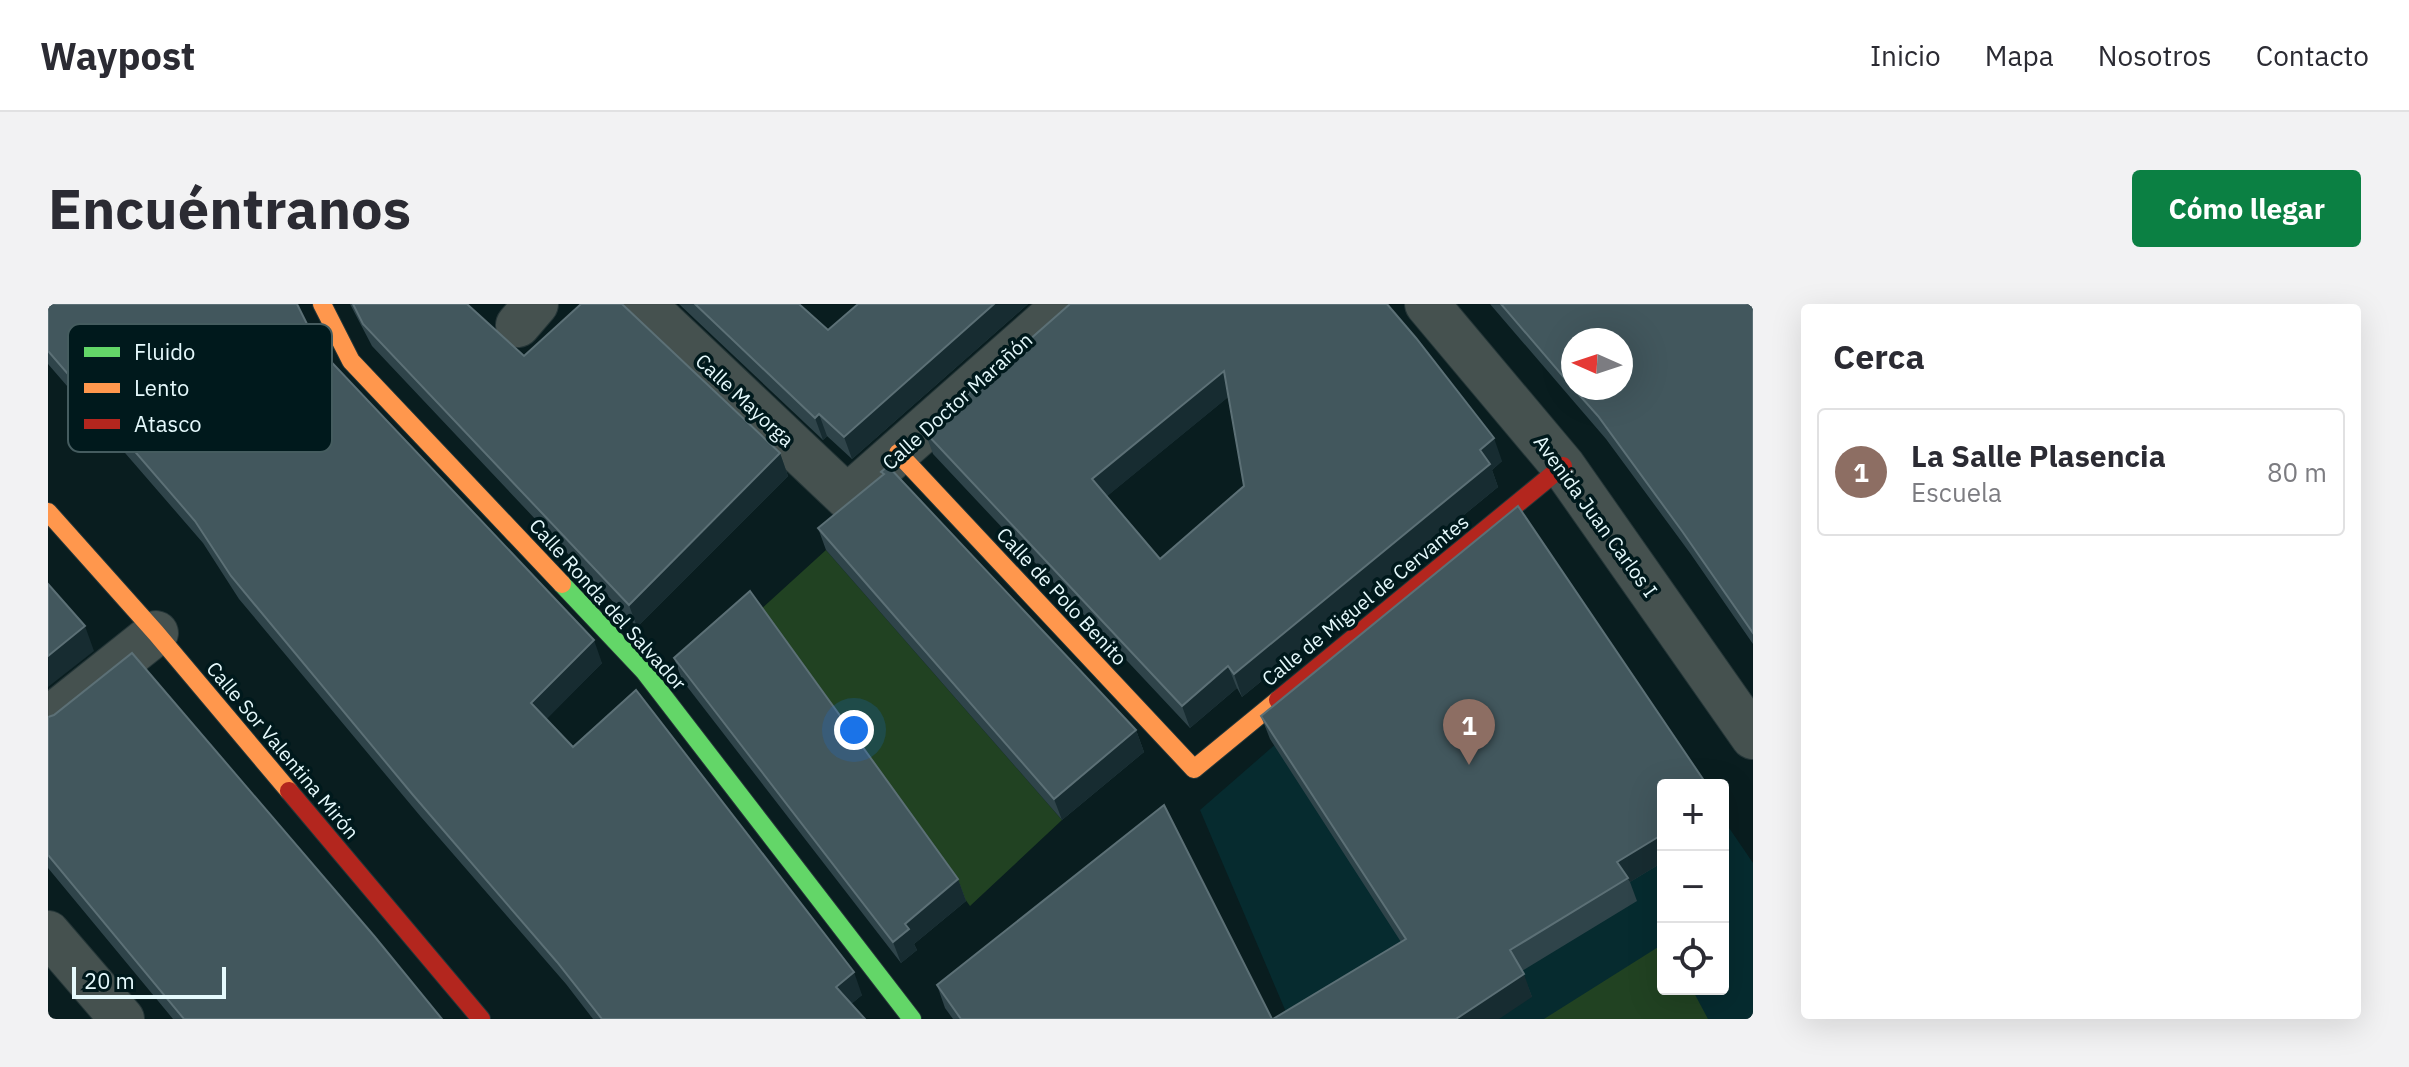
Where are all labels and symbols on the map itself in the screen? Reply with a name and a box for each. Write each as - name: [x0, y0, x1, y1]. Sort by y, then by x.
- legend: [68, 324, 332, 452]
- street label: Calle Doctor Marañón: [876, 326, 1038, 476]
- north arrow: [1561, 328, 1633, 400]
- text: Fluido: [134, 337, 195, 366]
- street label: Calle Mayorga: [690, 347, 800, 453]
- text: Lento: [134, 373, 189, 402]
- text: Atasco: [134, 409, 201, 438]
- street label: Avenida Juan Carlos I: [1528, 429, 1664, 603]
- street label: Calle de Miguel de Cervantes: [1256, 508, 1474, 692]
- street label: Calle Ronda del Salvador: [524, 512, 692, 696]
- street label: Calle de Polo Benito: [991, 521, 1133, 671]
- street label: Calle Sor Valentina Mirón: [201, 655, 365, 845]
- pin: 1: [1443, 699, 1495, 765]
- your location: [834, 710, 874, 750]
- scale bar: [72, 963, 226, 999]

